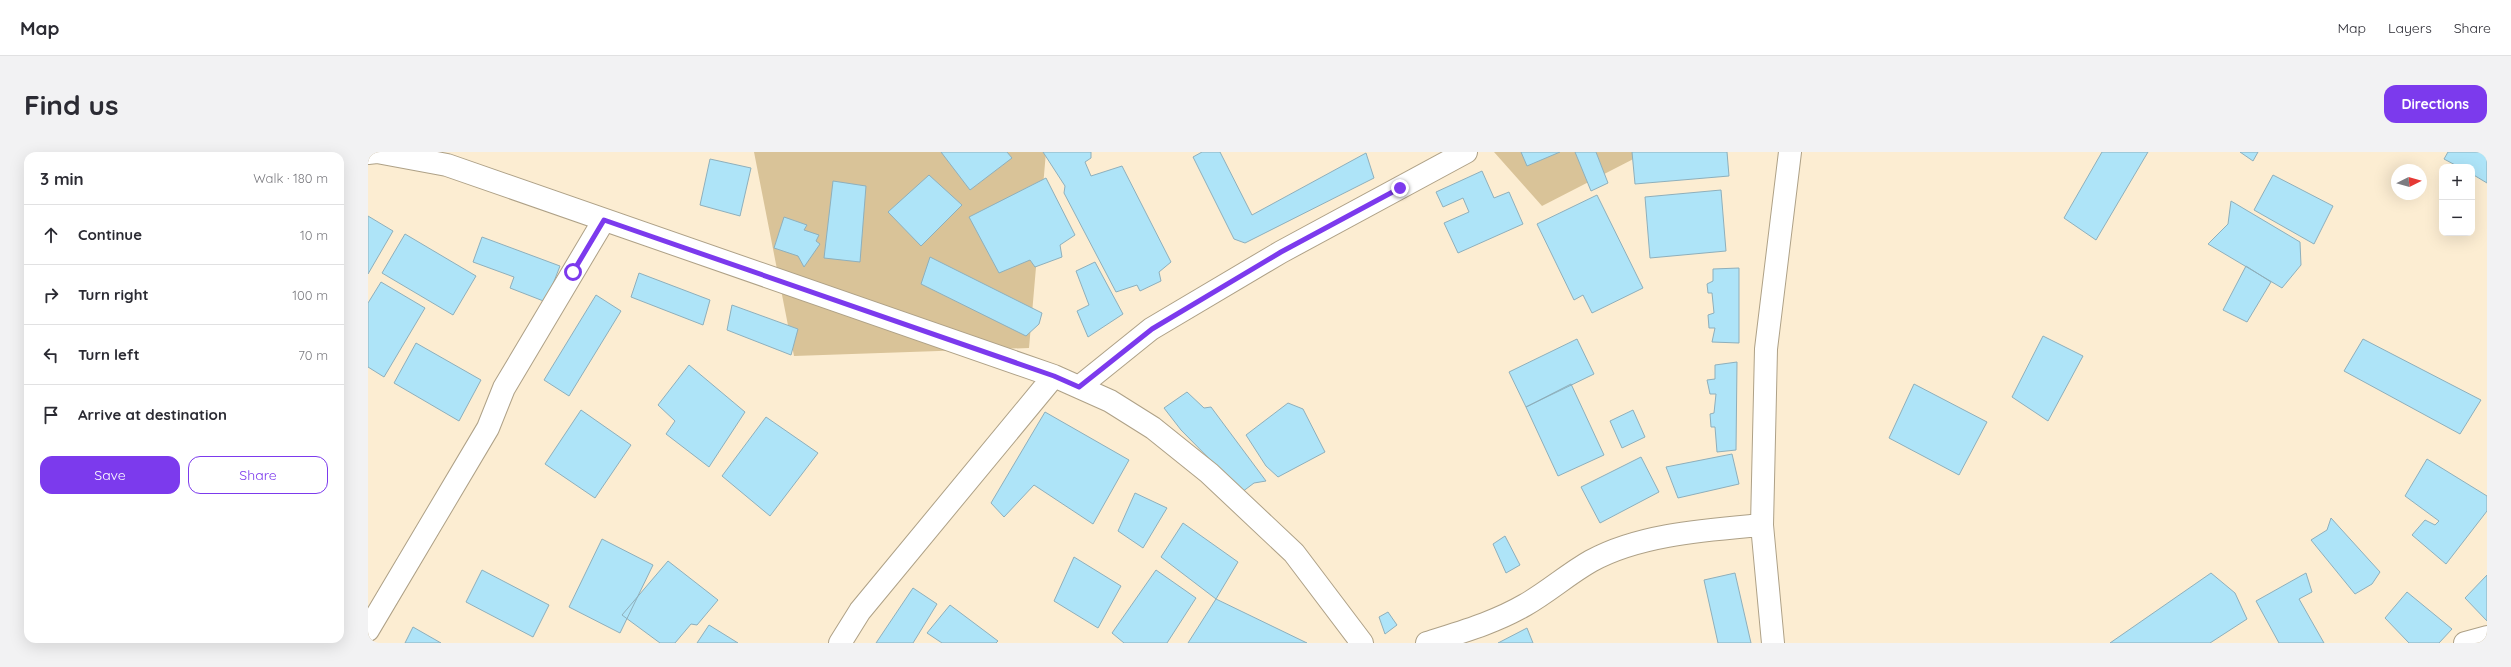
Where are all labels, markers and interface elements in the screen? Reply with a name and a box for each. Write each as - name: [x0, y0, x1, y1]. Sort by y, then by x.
- text: Map: [20, 16, 59, 40]
- text: Map: [2337, 19, 2366, 37]
- text: Layers: [2388, 19, 2432, 37]
- text: Share: [2454, 19, 2491, 37]
- button: Directions: [2384, 85, 2487, 123]
- text: Find us: [24, 87, 118, 122]
- north arrow: [2391, 164, 2427, 200]
- map controls: [2439, 164, 2475, 236]
- button: +: [2439, 164, 2475, 200]
- text: 3 min: [40, 168, 84, 189]
- text: Walk · 180 m: [253, 170, 328, 186]
- route end: [1391, 179, 1409, 197]
- button: −: [2439, 200, 2475, 236]
- icon: ahead: [40, 224, 62, 246]
- text: Continue: [78, 225, 142, 244]
- text: 10 m: [300, 227, 328, 243]
- route start: [564, 263, 582, 281]
- icon: right: [40, 284, 62, 306]
- text: Turn right: [78, 285, 149, 304]
- text: 100 m: [292, 287, 328, 303]
- icon: left: [40, 344, 62, 366]
- text: Turn left: [78, 345, 140, 364]
- text: 70 m: [298, 347, 328, 363]
- icon: arrive: [40, 404, 62, 426]
- text: Arrive at destination: [78, 405, 227, 424]
- button: Save: [40, 456, 180, 494]
- button: Share: [188, 456, 328, 494]

